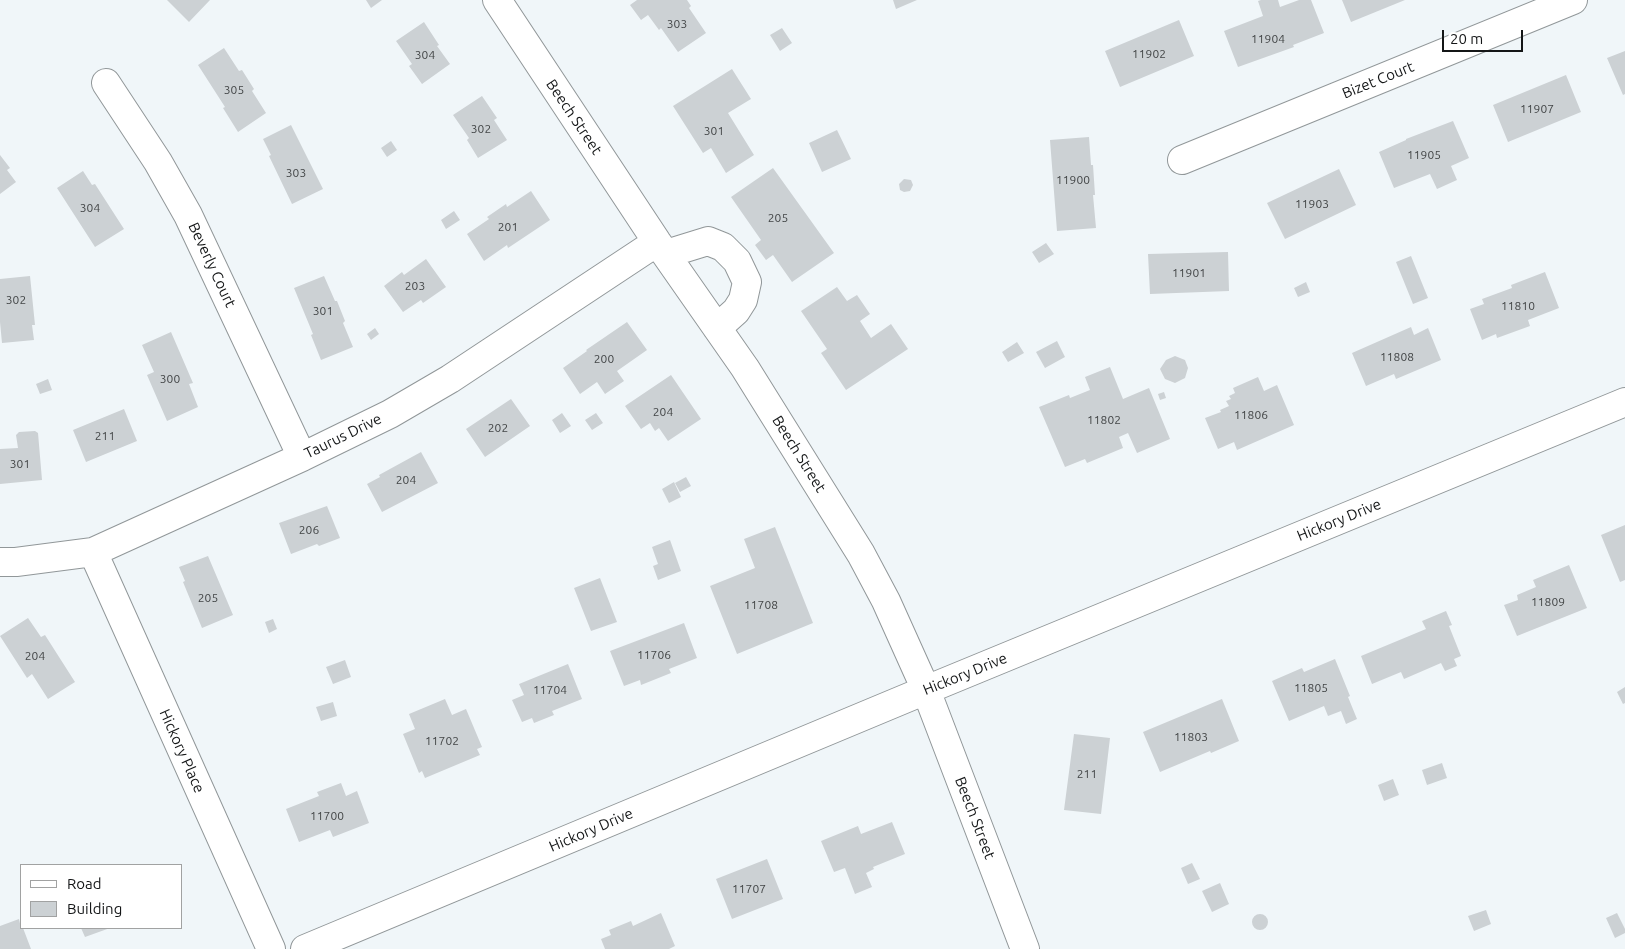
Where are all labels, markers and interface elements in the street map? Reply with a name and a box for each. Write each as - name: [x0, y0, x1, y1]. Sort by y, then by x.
- house number: 303: [667, 17, 687, 31]
- scale bar: [1445, 20, 1526, 52]
- text: 20 m: [1450, 30, 1483, 47]
- house number: 11904: [1251, 32, 1285, 46]
- house number: 11902: [1132, 47, 1166, 61]
- house number: 304: [415, 48, 435, 62]
- street label: Bizet Court: [1340, 57, 1416, 103]
- street label: Beech Street: [542, 76, 606, 158]
- house number: 305: [224, 83, 244, 97]
- house number: 11907: [1520, 102, 1554, 116]
- house number: 302: [471, 122, 491, 136]
- house number: 301: [704, 124, 724, 138]
- house number: 11905: [1407, 148, 1441, 162]
- house number: 303: [286, 166, 306, 180]
- house number: 11900: [1056, 173, 1090, 187]
- house number: 11903: [1295, 197, 1329, 211]
- house number: 304: [80, 201, 100, 215]
- house number: 205: [768, 211, 788, 225]
- street label: Beverly Court: [184, 220, 240, 310]
- house number: 201: [498, 220, 518, 234]
- house number: 11901: [1172, 266, 1206, 280]
- house number: 203: [405, 279, 425, 293]
- house number: 302: [6, 293, 26, 307]
- house number: 11810: [1501, 299, 1535, 313]
- house number: 301: [313, 304, 333, 318]
- house number: 11808: [1380, 350, 1414, 364]
- house number: 200: [594, 352, 614, 366]
- house number: 300: [160, 372, 180, 386]
- house number: 204: [653, 405, 673, 419]
- house number: 11806: [1234, 408, 1268, 422]
- street label: Taurus Drive: [301, 410, 385, 462]
- street label: Beech Street: [768, 412, 830, 496]
- house number: 11802: [1087, 413, 1121, 427]
- house number: 202: [488, 421, 508, 435]
- house number: 211: [95, 429, 115, 443]
- house number: 301: [10, 457, 30, 471]
- house number: 204: [396, 473, 416, 487]
- street label: Hickory Drive: [1294, 495, 1384, 545]
- house number: 206: [299, 523, 319, 537]
- house number: 205: [198, 591, 218, 605]
- house number: 11809: [1531, 595, 1565, 609]
- house number: 11708: [744, 598, 778, 612]
- house number: 11706: [637, 648, 671, 662]
- house number: 204: [25, 649, 45, 663]
- street label: Hickory Drive: [920, 649, 1010, 699]
- house number: 11805: [1294, 681, 1328, 695]
- house number: 11704: [533, 683, 567, 697]
- street label: Hickory Place: [156, 706, 208, 796]
- house number: 11803: [1174, 730, 1208, 744]
- house number: 11702: [425, 734, 459, 748]
- house number: 211: [1077, 767, 1097, 781]
- street label: Beech Street: [951, 774, 999, 862]
- street label: Hickory Drive: [546, 804, 636, 856]
- house number: 11700: [310, 809, 344, 823]
- legend: [20, 864, 182, 929]
- text: Road: [67, 875, 102, 892]
- house number: 11707: [732, 882, 766, 896]
- text: Building: [67, 900, 122, 917]

